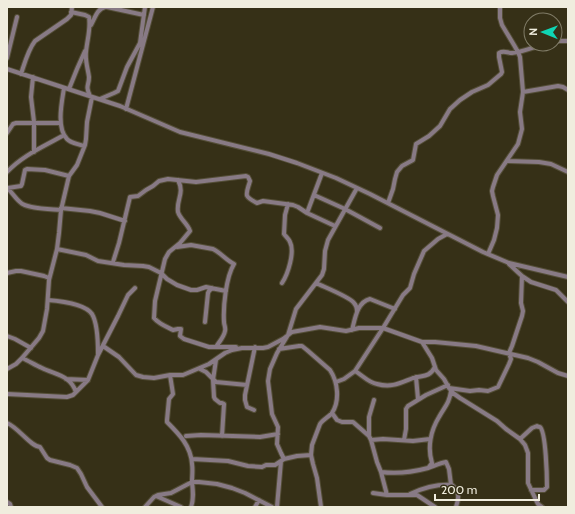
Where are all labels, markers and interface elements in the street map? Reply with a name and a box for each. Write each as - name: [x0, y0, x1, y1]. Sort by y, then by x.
- north arrow: [523, 12, 563, 52]
- text: N: [526, 28, 540, 36]
- scale bar: [435, 476, 539, 502]
- text: 200 m: [441, 482, 477, 497]

